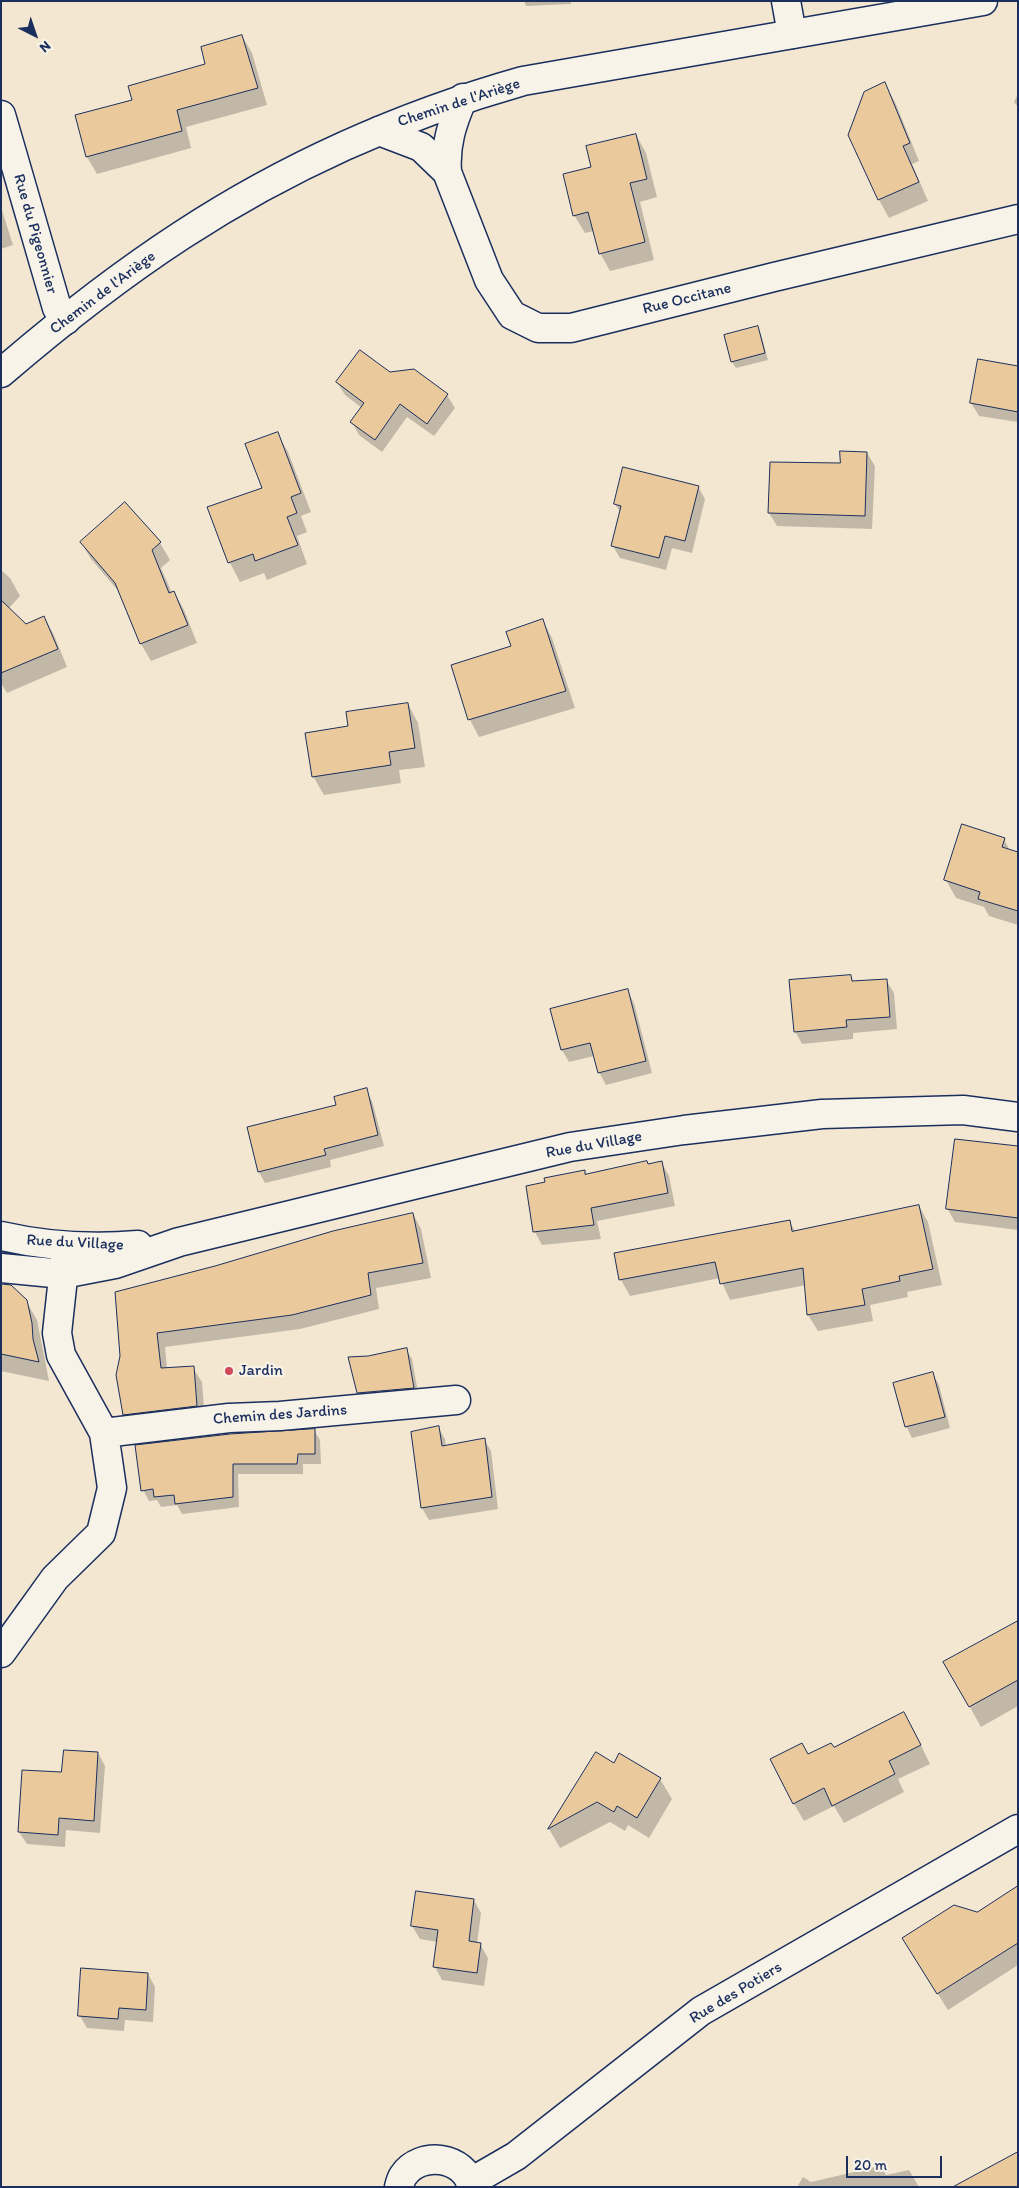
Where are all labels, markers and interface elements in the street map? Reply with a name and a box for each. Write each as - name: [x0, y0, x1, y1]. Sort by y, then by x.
- north arrow: [10, 10, 60, 60]
- text: N: [36, 37, 54, 56]
- street label: Chemin de l'Ariège: [395, 74, 523, 132]
- street label: Rue du Pigeonnier: [9, 172, 61, 296]
- street label: Chemin de l'Ariège: [46, 247, 160, 339]
- street label: Rue Occitane: [641, 279, 733, 319]
- street label: Rue du Village: [544, 1127, 644, 1163]
- street label: Rue du Village: [26, 1231, 124, 1255]
- place label: Jardin: [239, 1361, 283, 1381]
- marker: Jardin: [223, 1365, 235, 1377]
- street label: Chemin des Jardins: [212, 1401, 348, 1429]
- street label: Rue des Potiers: [686, 1958, 786, 2028]
- scale bar: [849, 2146, 945, 2178]
- text: 20 m: [854, 2156, 887, 2174]

